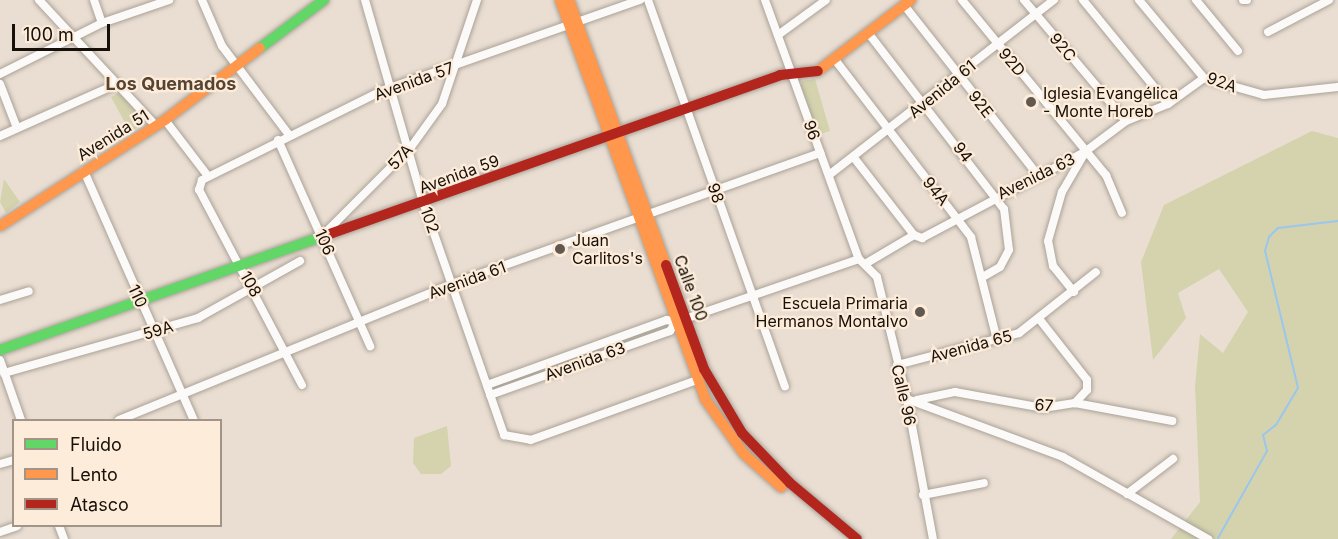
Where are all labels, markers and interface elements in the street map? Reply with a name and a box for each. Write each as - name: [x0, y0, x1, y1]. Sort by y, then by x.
- scale bar: [15, 12, 112, 50]
- text: 100 m: [23, 24, 74, 45]
- street label: 92C: [1046, 29, 1080, 65]
- street label: 92D: [995, 44, 1029, 80]
- street label: Avenida 61: [904, 56, 980, 122]
- street label: Avenida 57: [372, 58, 456, 104]
- street label: 92A: [1204, 68, 1240, 96]
- district label: Los Quemados: [106, 73, 236, 95]
- place label: Iglesia Evangélica - Monte Horeb: [1043, 83, 1178, 121]
- street label: 92E: [964, 87, 998, 121]
- marker: Iglesia Evangélica - Monte Horeb: [1024, 95, 1038, 109]
- street label: Avenida 51: [74, 105, 152, 165]
- street label: 96: [800, 117, 824, 143]
- street label: 94: [949, 138, 977, 166]
- street label: 57A: [383, 140, 417, 174]
- street label: Avenida 63: [994, 149, 1078, 203]
- street label: Avenida 59: [416, 151, 502, 197]
- street label: 94A: [919, 173, 953, 209]
- street label: 98: [704, 181, 728, 205]
- street label: 102: [417, 204, 443, 236]
- street label: 106: [311, 226, 339, 258]
- place label: Juan Carlitos's: [572, 230, 643, 268]
- marker: Juan Carlitos's: [553, 242, 567, 256]
- street label: Calle 100: [670, 252, 712, 324]
- street label: Avenida 61: [426, 257, 508, 303]
- street label: 108: [236, 268, 266, 300]
- street label: 110: [124, 281, 152, 311]
- place label: Escuela Primaria Hermanos Montalvo: [755, 293, 908, 331]
- marker: Escuela Primaria Hermanos Montalvo: [913, 305, 927, 319]
- street label: 59A: [141, 316, 175, 344]
- street label: Avenida 65: [928, 326, 1014, 366]
- street label: Avenida 63: [542, 338, 628, 384]
- street label: Calle 96: [888, 363, 920, 427]
- street label: 67: [1034, 395, 1054, 415]
- legend: [12, 419, 222, 527]
- text: Fluido: [70, 434, 122, 455]
- text: Lento: [70, 464, 118, 485]
- text: Atasco: [70, 494, 129, 515]

